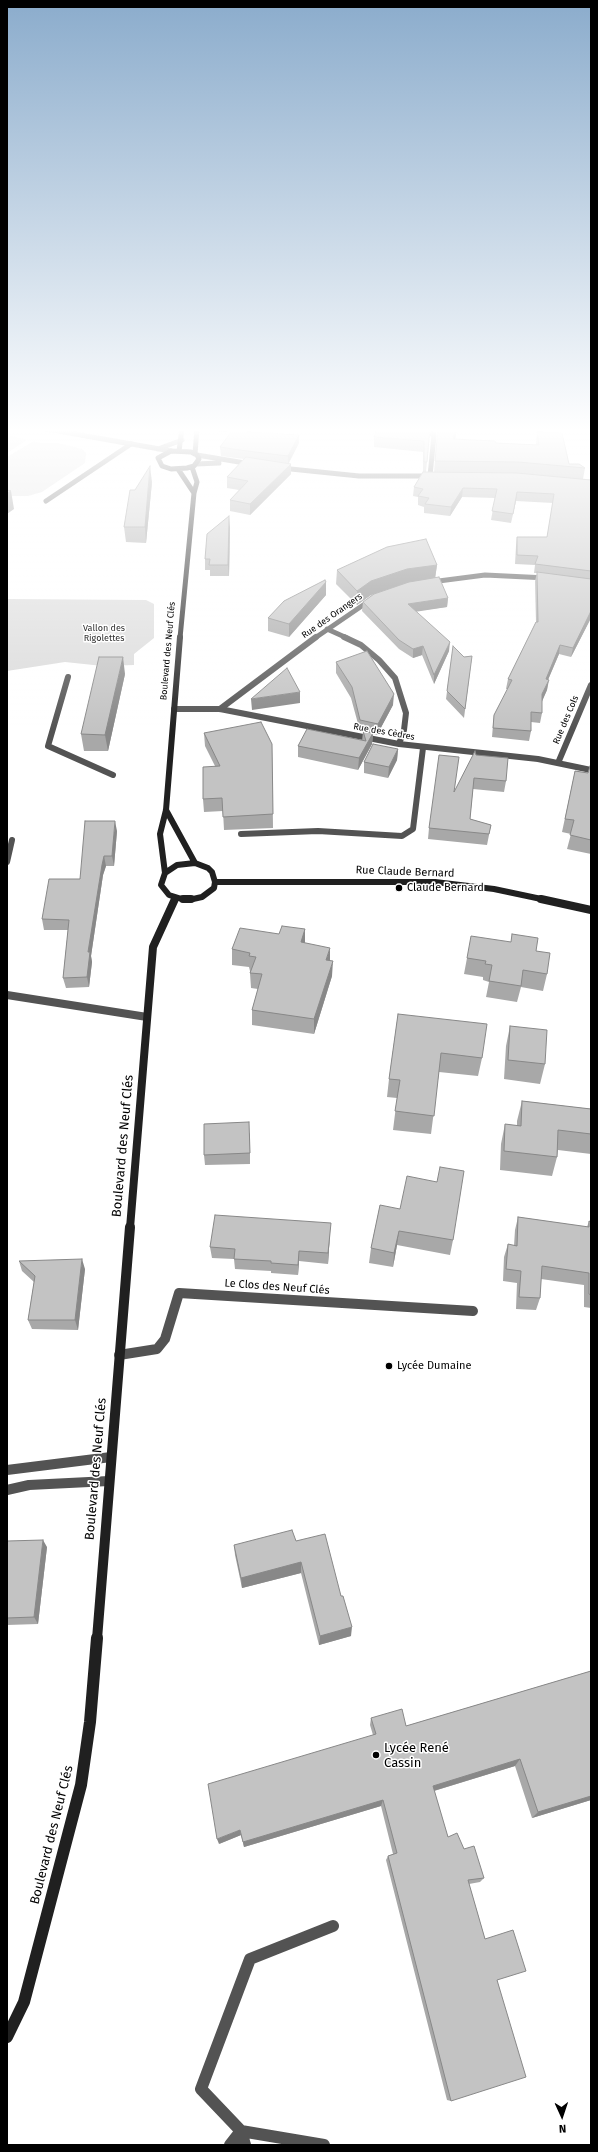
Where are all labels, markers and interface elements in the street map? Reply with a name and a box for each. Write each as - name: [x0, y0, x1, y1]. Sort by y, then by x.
- street label: Rue des Orangers: [300, 591, 364, 641]
- street label: Boulevard des Neuf Clés: [158, 601, 178, 701]
- park label: Vallon des Rigolettes: [83, 623, 125, 644]
- street label: Rue des Cols: [551, 694, 581, 746]
- street label: Rue des Cèdres: [352, 721, 416, 743]
- street label: Rue Claude Bernard: [355, 864, 455, 880]
- place label: Claude Bernard: [407, 881, 484, 895]
- marker: Claude Bernard: [394, 883, 404, 893]
- street label: Boulevard des Neuf Clés: [109, 1074, 137, 1218]
- street label: Le Clos des Neuf Clés: [224, 1277, 330, 1297]
- place label: Lycée Dumaine: [397, 1359, 471, 1373]
- marker: Lycée Dumaine: [384, 1361, 394, 1371]
- street label: Boulevard des Neuf Clés: [82, 1397, 110, 1541]
- place label: Lycée René Cassin: [384, 1740, 449, 1771]
- marker: Lycée René Cassin: [371, 1750, 381, 1760]
- street label: Boulevard des Neuf Clés: [27, 1764, 77, 1906]
- north arrow: [542, 2096, 582, 2136]
- text: N: [559, 2122, 567, 2135]

